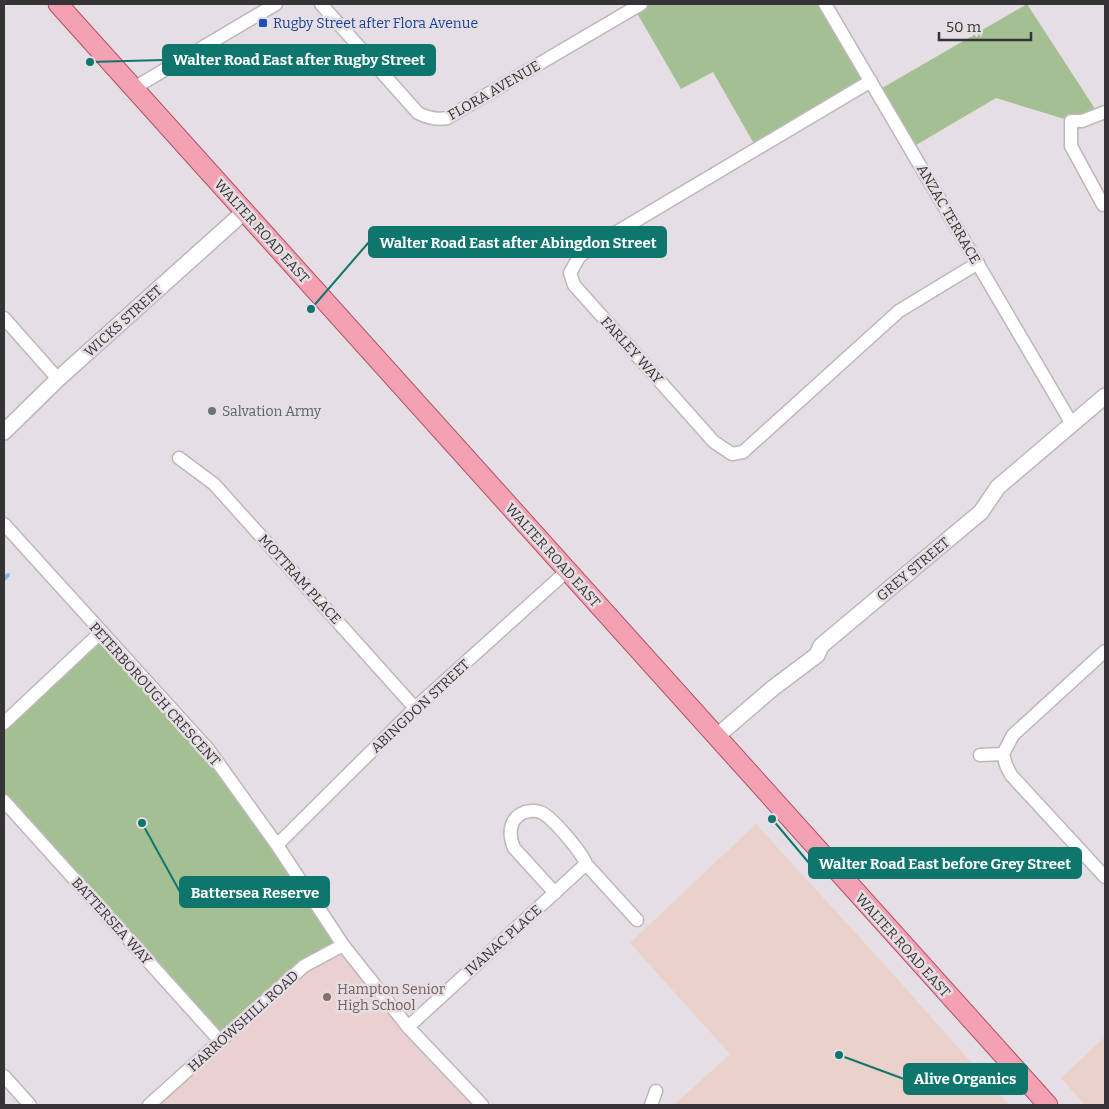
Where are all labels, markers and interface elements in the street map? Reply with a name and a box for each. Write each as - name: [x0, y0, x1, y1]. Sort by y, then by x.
- scale bar: [939, 10, 1032, 42]
- place label: Rugby Street after Flora Avenue: [273, 15, 478, 32]
- marker: Rugby Street after Flora Avenue: [257, 17, 269, 29]
- text: 50 m: [946, 18, 982, 36]
- callout: Walter Road East after Rugby Street: [163, 45, 435, 75]
- text: Walter Road East after Rugby Street: [173, 51, 425, 69]
- street label: FLORA AVENUE: [445, 57, 543, 124]
- street label: ANZAC TERRACE: [913, 161, 984, 267]
- street label: WALTER ROAD EAST: [211, 176, 313, 287]
- callout: Walter Road East after Abingdon Street: [369, 227, 666, 257]
- text: Walter Road East after Abingdon Street: [379, 234, 657, 252]
- street label: WICKS STREET: [81, 282, 166, 361]
- street label: FARLEY WAY: [597, 313, 666, 387]
- place label: Salvation Army: [222, 403, 322, 420]
- marker: Salvation Army: [206, 405, 218, 417]
- street label: WALTER ROAD EAST: [502, 500, 604, 611]
- street label: MOTTRAM PLACE: [255, 531, 344, 628]
- street label: GREY STREET: [873, 534, 953, 605]
- street label: PETERBOROUGH CRESCENT: [86, 619, 224, 770]
- street label: ABINGDON STREET: [367, 656, 473, 757]
- callout: Walter Road East before Grey Street: [809, 848, 1081, 878]
- text: Walter Road East before Grey Street: [819, 855, 1071, 873]
- street label: BATTERSEA WAY: [68, 874, 155, 968]
- callout: Battersea Reserve: [180, 877, 329, 907]
- text: Battersea Reserve: [191, 884, 319, 902]
- street label: WALTER ROAD EAST: [852, 890, 954, 1001]
- street label: IVANAC PLACE: [461, 901, 545, 979]
- street label: HARROWSHILL ROAD: [185, 967, 302, 1076]
- place label: Hampton Senior High School: [337, 981, 445, 1014]
- marker: Hampton Senior High School: [321, 991, 333, 1003]
- callout: Alive Organics: [904, 1064, 1027, 1094]
- text: Alive Organics: [914, 1070, 1016, 1088]

